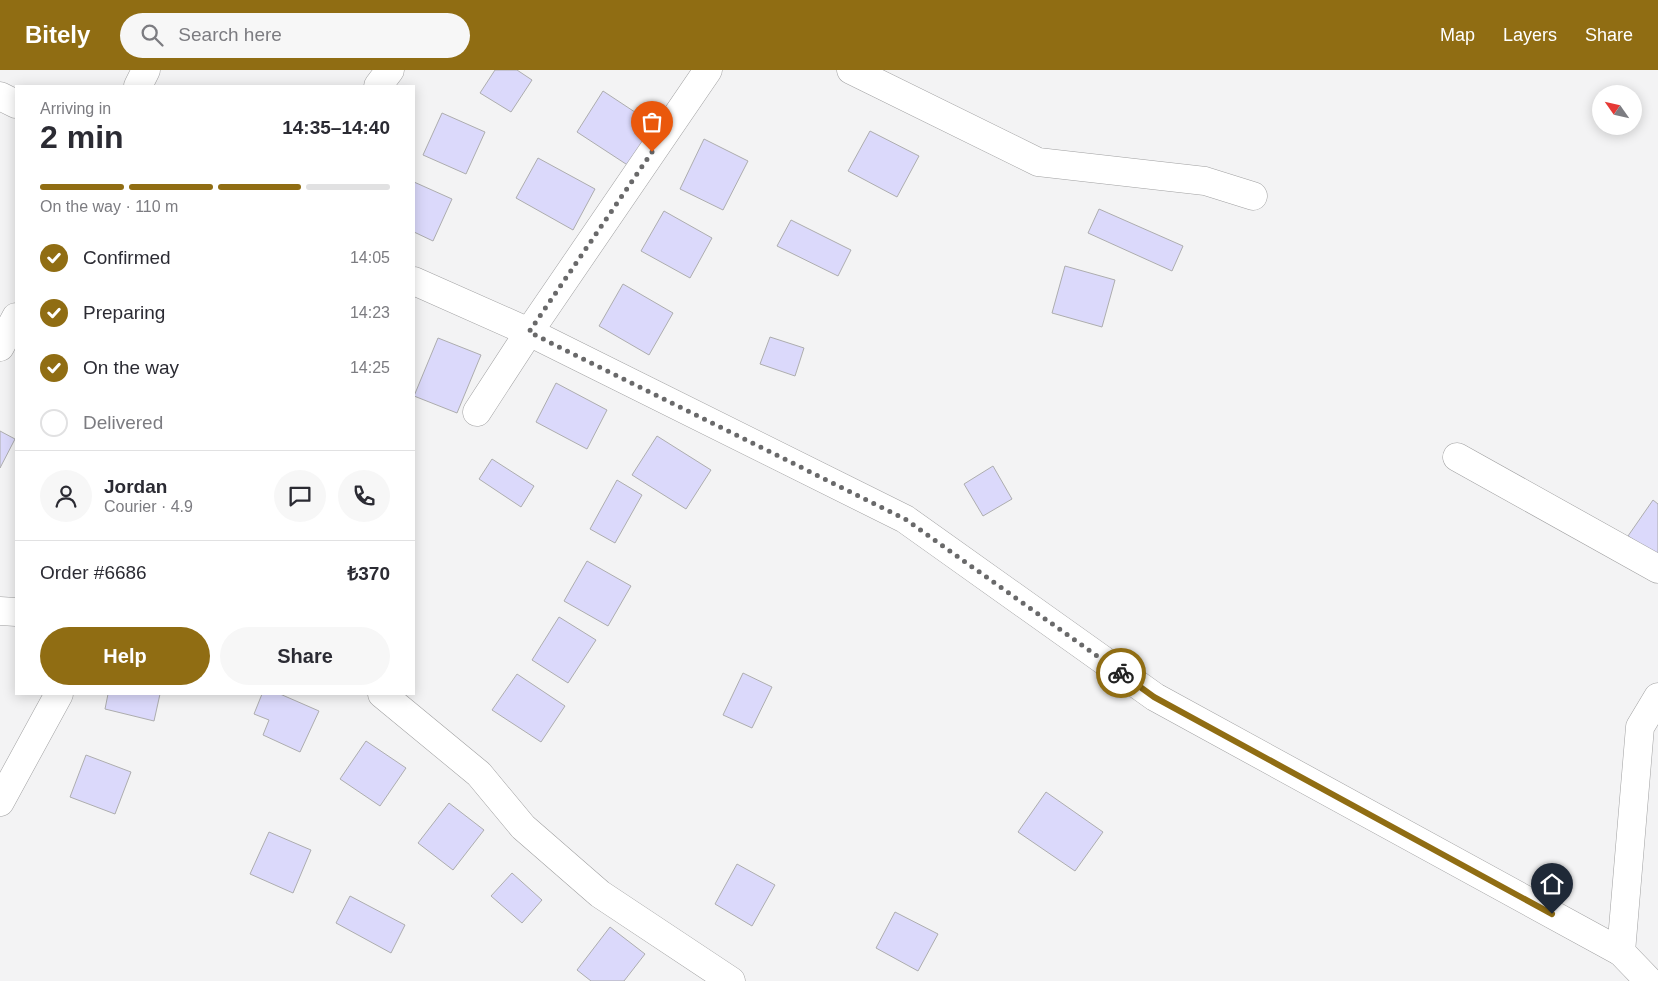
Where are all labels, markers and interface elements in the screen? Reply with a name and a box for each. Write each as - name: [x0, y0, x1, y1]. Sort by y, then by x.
- search box: [120, 13, 470, 58]
- text: Bitely: [25, 21, 90, 48]
- icon: search: [138, 21, 166, 49]
- text: Search here: [178, 24, 282, 45]
- text: Map: [1440, 25, 1475, 45]
- text: Layers: [1503, 25, 1557, 45]
- text: Share: [1585, 25, 1633, 45]
- north arrow: [1592, 85, 1642, 135]
- map controls: [1592, 85, 1642, 135]
- text: Arriving in: [40, 100, 111, 117]
- pin: [631, 101, 673, 152]
- icon: bag: [638, 108, 666, 136]
- text: 14:35–14:40: [282, 117, 390, 138]
- text: 2 min: [40, 119, 124, 155]
- text: On the way · 110 m: [40, 198, 178, 215]
- icon: check: [40, 244, 68, 272]
- text: Confirmed: [83, 247, 171, 268]
- text: 14:05: [350, 249, 390, 266]
- icon: check: [40, 299, 68, 327]
- text: Preparing: [83, 302, 165, 323]
- text: 14:23: [350, 304, 390, 321]
- icon: check: [40, 354, 68, 382]
- text: On the way: [83, 357, 179, 378]
- text: 14:25: [350, 359, 390, 376]
- text: Delivered: [83, 412, 163, 433]
- button: person: [40, 470, 92, 522]
- button: chat: [274, 470, 326, 522]
- button: phone: [338, 470, 390, 522]
- text: Jordan: [104, 476, 167, 497]
- text: Courier · 4.9: [104, 498, 193, 515]
- text: Order #6686: [40, 562, 147, 583]
- text: ₺370: [347, 563, 390, 584]
- button: Help: [40, 627, 210, 685]
- button: Share: [220, 627, 390, 685]
- courier: [1096, 648, 1146, 698]
- icon: bike: [1107, 659, 1135, 687]
- pin: [1531, 863, 1573, 914]
- icon: home: [1538, 870, 1566, 898]

